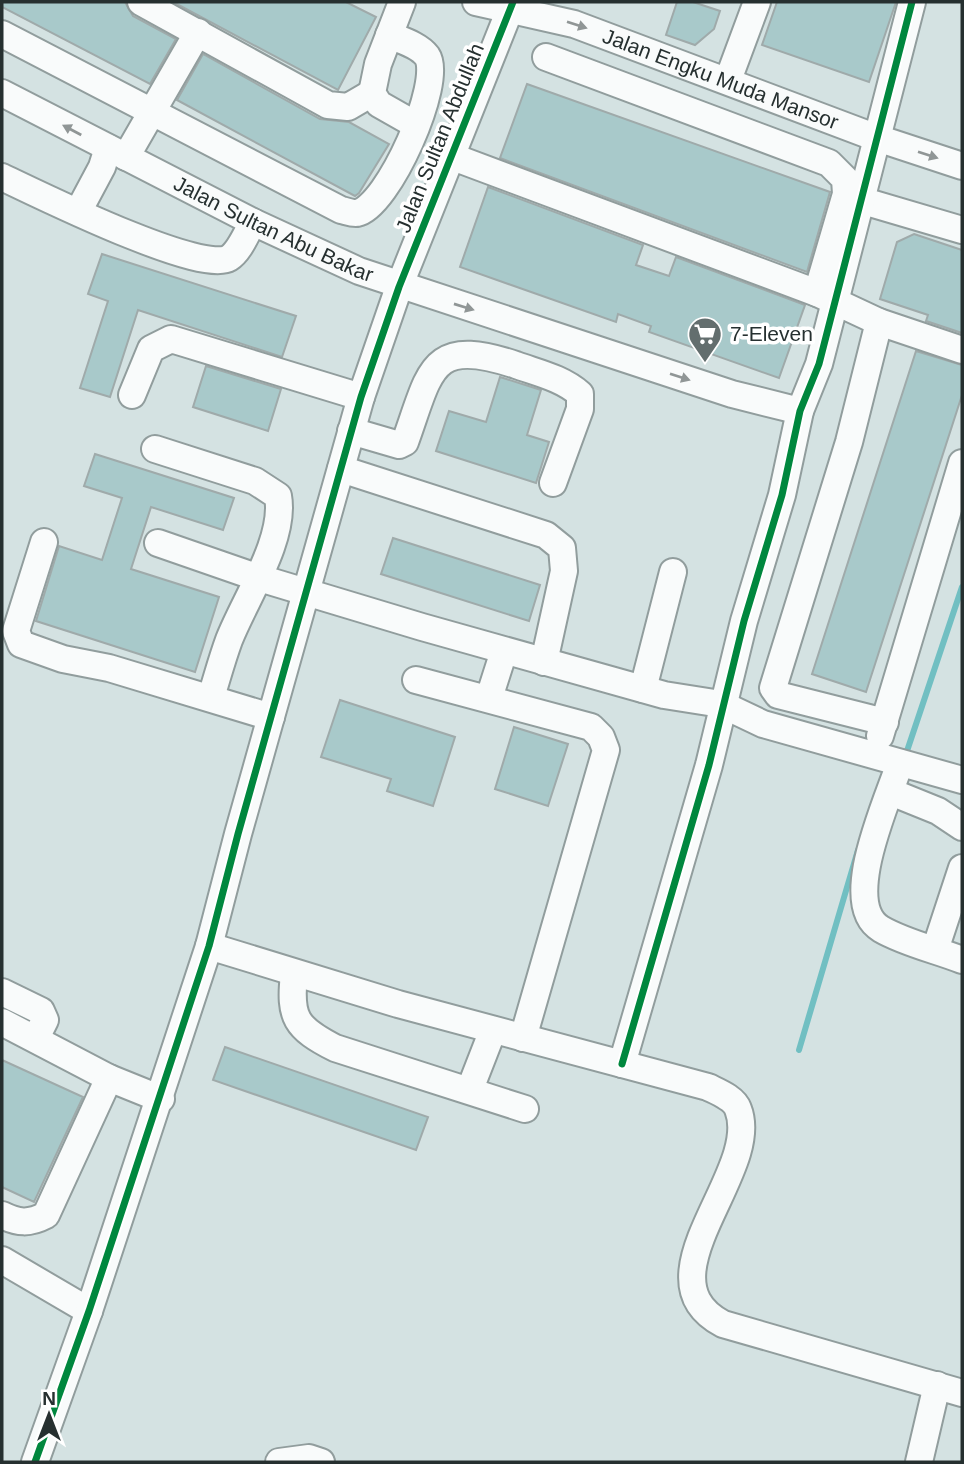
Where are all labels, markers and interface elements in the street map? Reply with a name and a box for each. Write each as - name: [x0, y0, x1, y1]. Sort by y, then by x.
- one-way arrow: [566, 20, 587, 31]
- street label: Jalan Engku Muda Mansor: [600, 24, 842, 133]
- street label: Jalan Sultan Abdullah: [391, 40, 488, 236]
- one-way arrow: [62, 124, 82, 136]
- one-way arrow: [918, 150, 939, 161]
- street label: Jalan Sultan Abu Bakar: [170, 171, 376, 286]
- one-way arrow: [454, 302, 475, 312]
- supermarket icon: 7-Eleven: [686, 315, 724, 364]
- place label: 7-Eleven: [730, 322, 813, 345]
- one-way arrow: [670, 372, 691, 383]
- north arrow: [14, 1380, 84, 1450]
- text: N: [42, 1388, 56, 1409]

